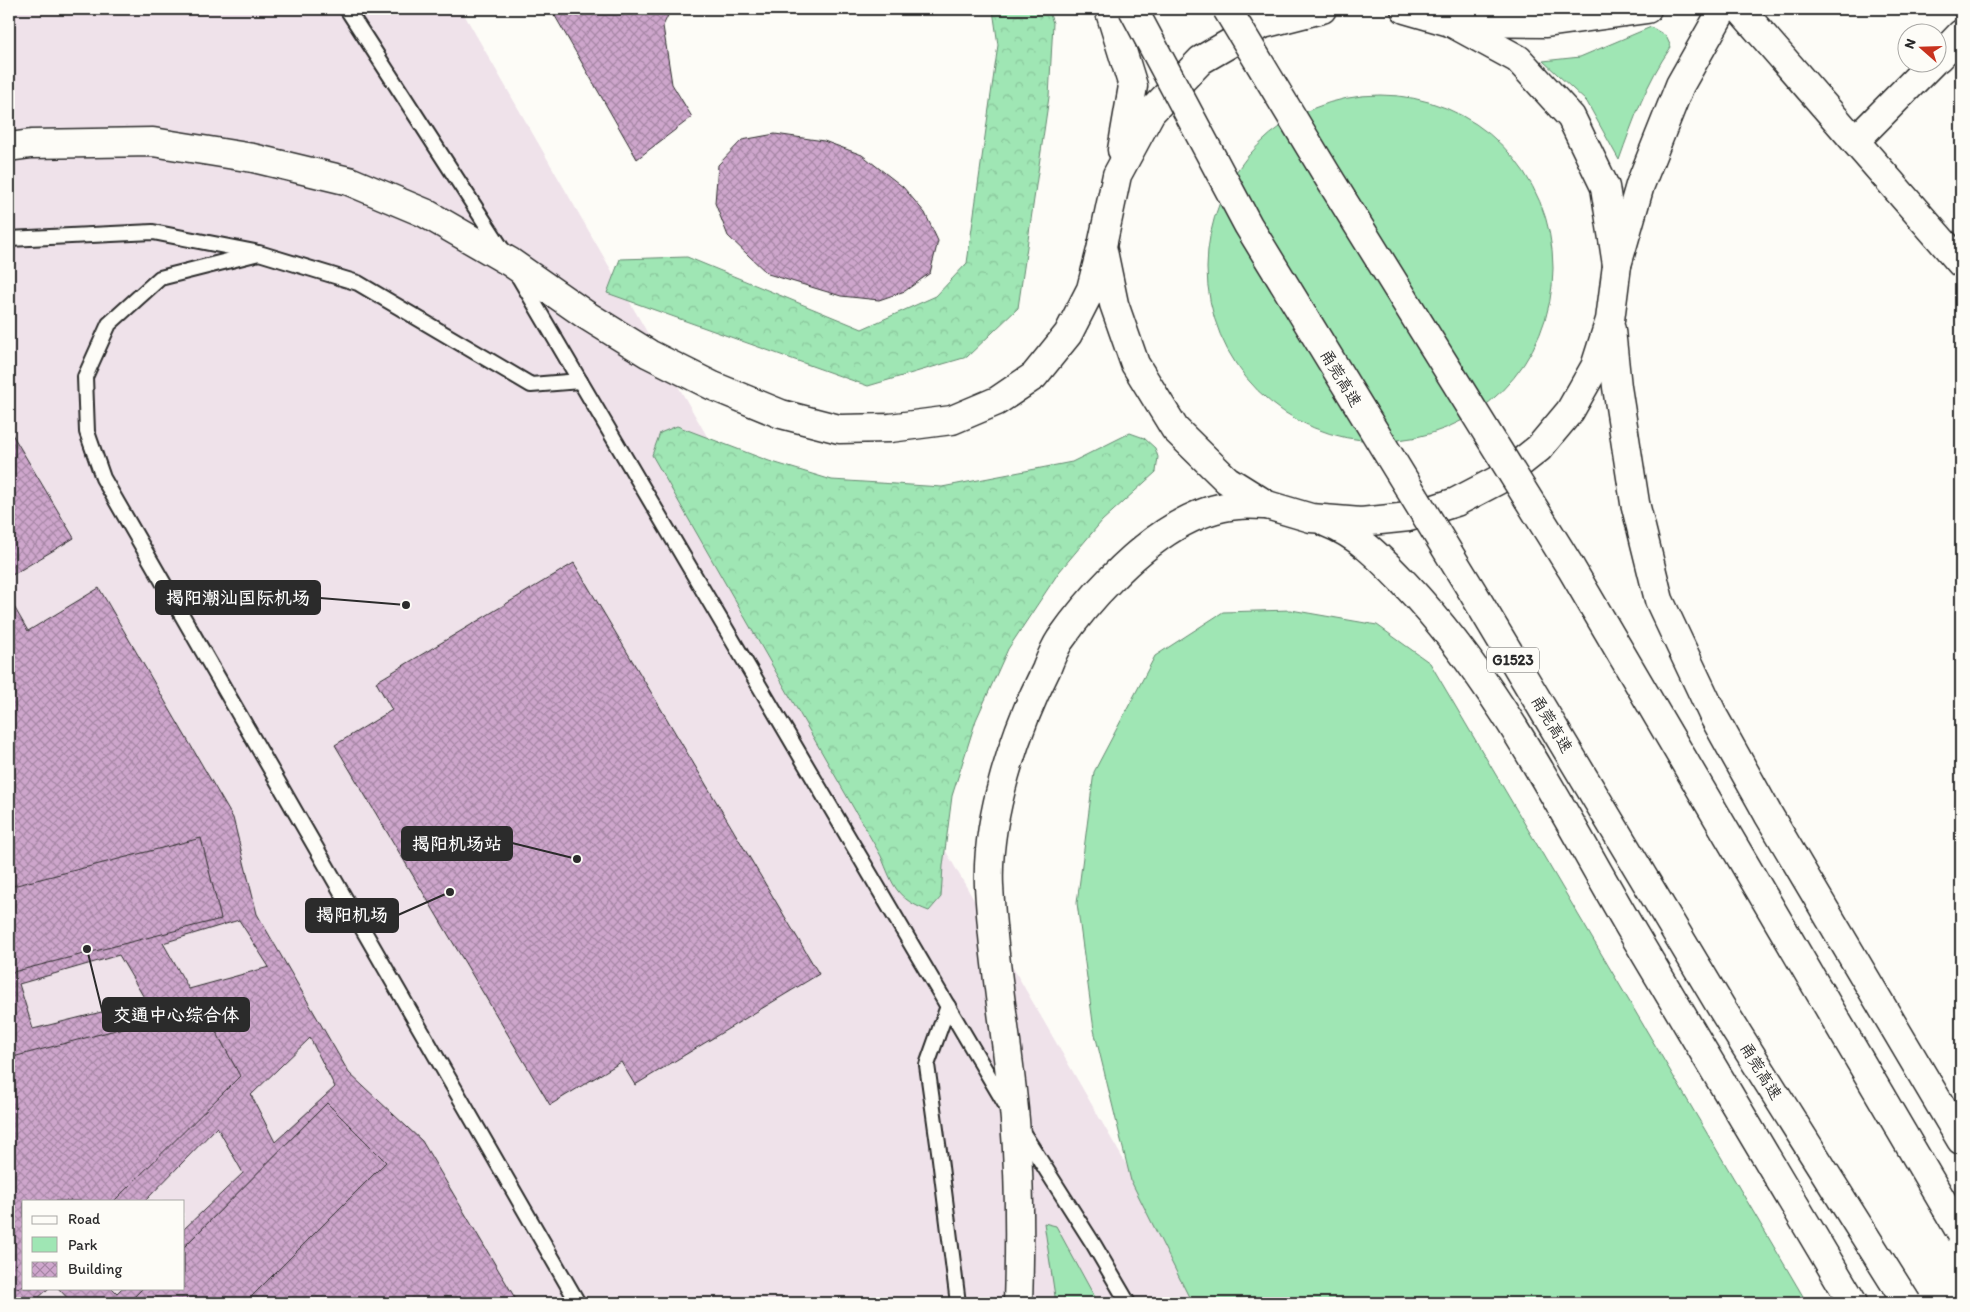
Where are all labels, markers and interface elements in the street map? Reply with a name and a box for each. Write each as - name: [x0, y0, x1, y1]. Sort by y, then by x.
- north arrow: [1898, 22, 1948, 72]
- text: N: [1901, 36, 1920, 51]
- street label: 甬莞高速: [1316, 346, 1366, 410]
- callout: 揭阳潮汕国际机场: [156, 581, 320, 614]
- text: 揭阳潮汕国际机场: [166, 587, 310, 609]
- road number: G1523: [1487, 648, 1539, 672]
- street label: 甬莞高速: [1527, 692, 1577, 756]
- callout: 揭阳机场站: [402, 827, 512, 860]
- text: 揭阳机场站: [412, 833, 502, 855]
- callout: 揭阳机场: [306, 899, 398, 932]
- text: 揭阳机场: [316, 904, 388, 926]
- callout: 交通中心综合体: [103, 998, 249, 1031]
- text: 交通中心综合体: [113, 1004, 240, 1026]
- street label: 甬莞高速: [1736, 1039, 1786, 1103]
- legend: [22, 1200, 185, 1290]
- text: Road: [68, 1210, 101, 1228]
- text: Park: [68, 1236, 98, 1254]
- text: Building: [68, 1260, 122, 1278]

